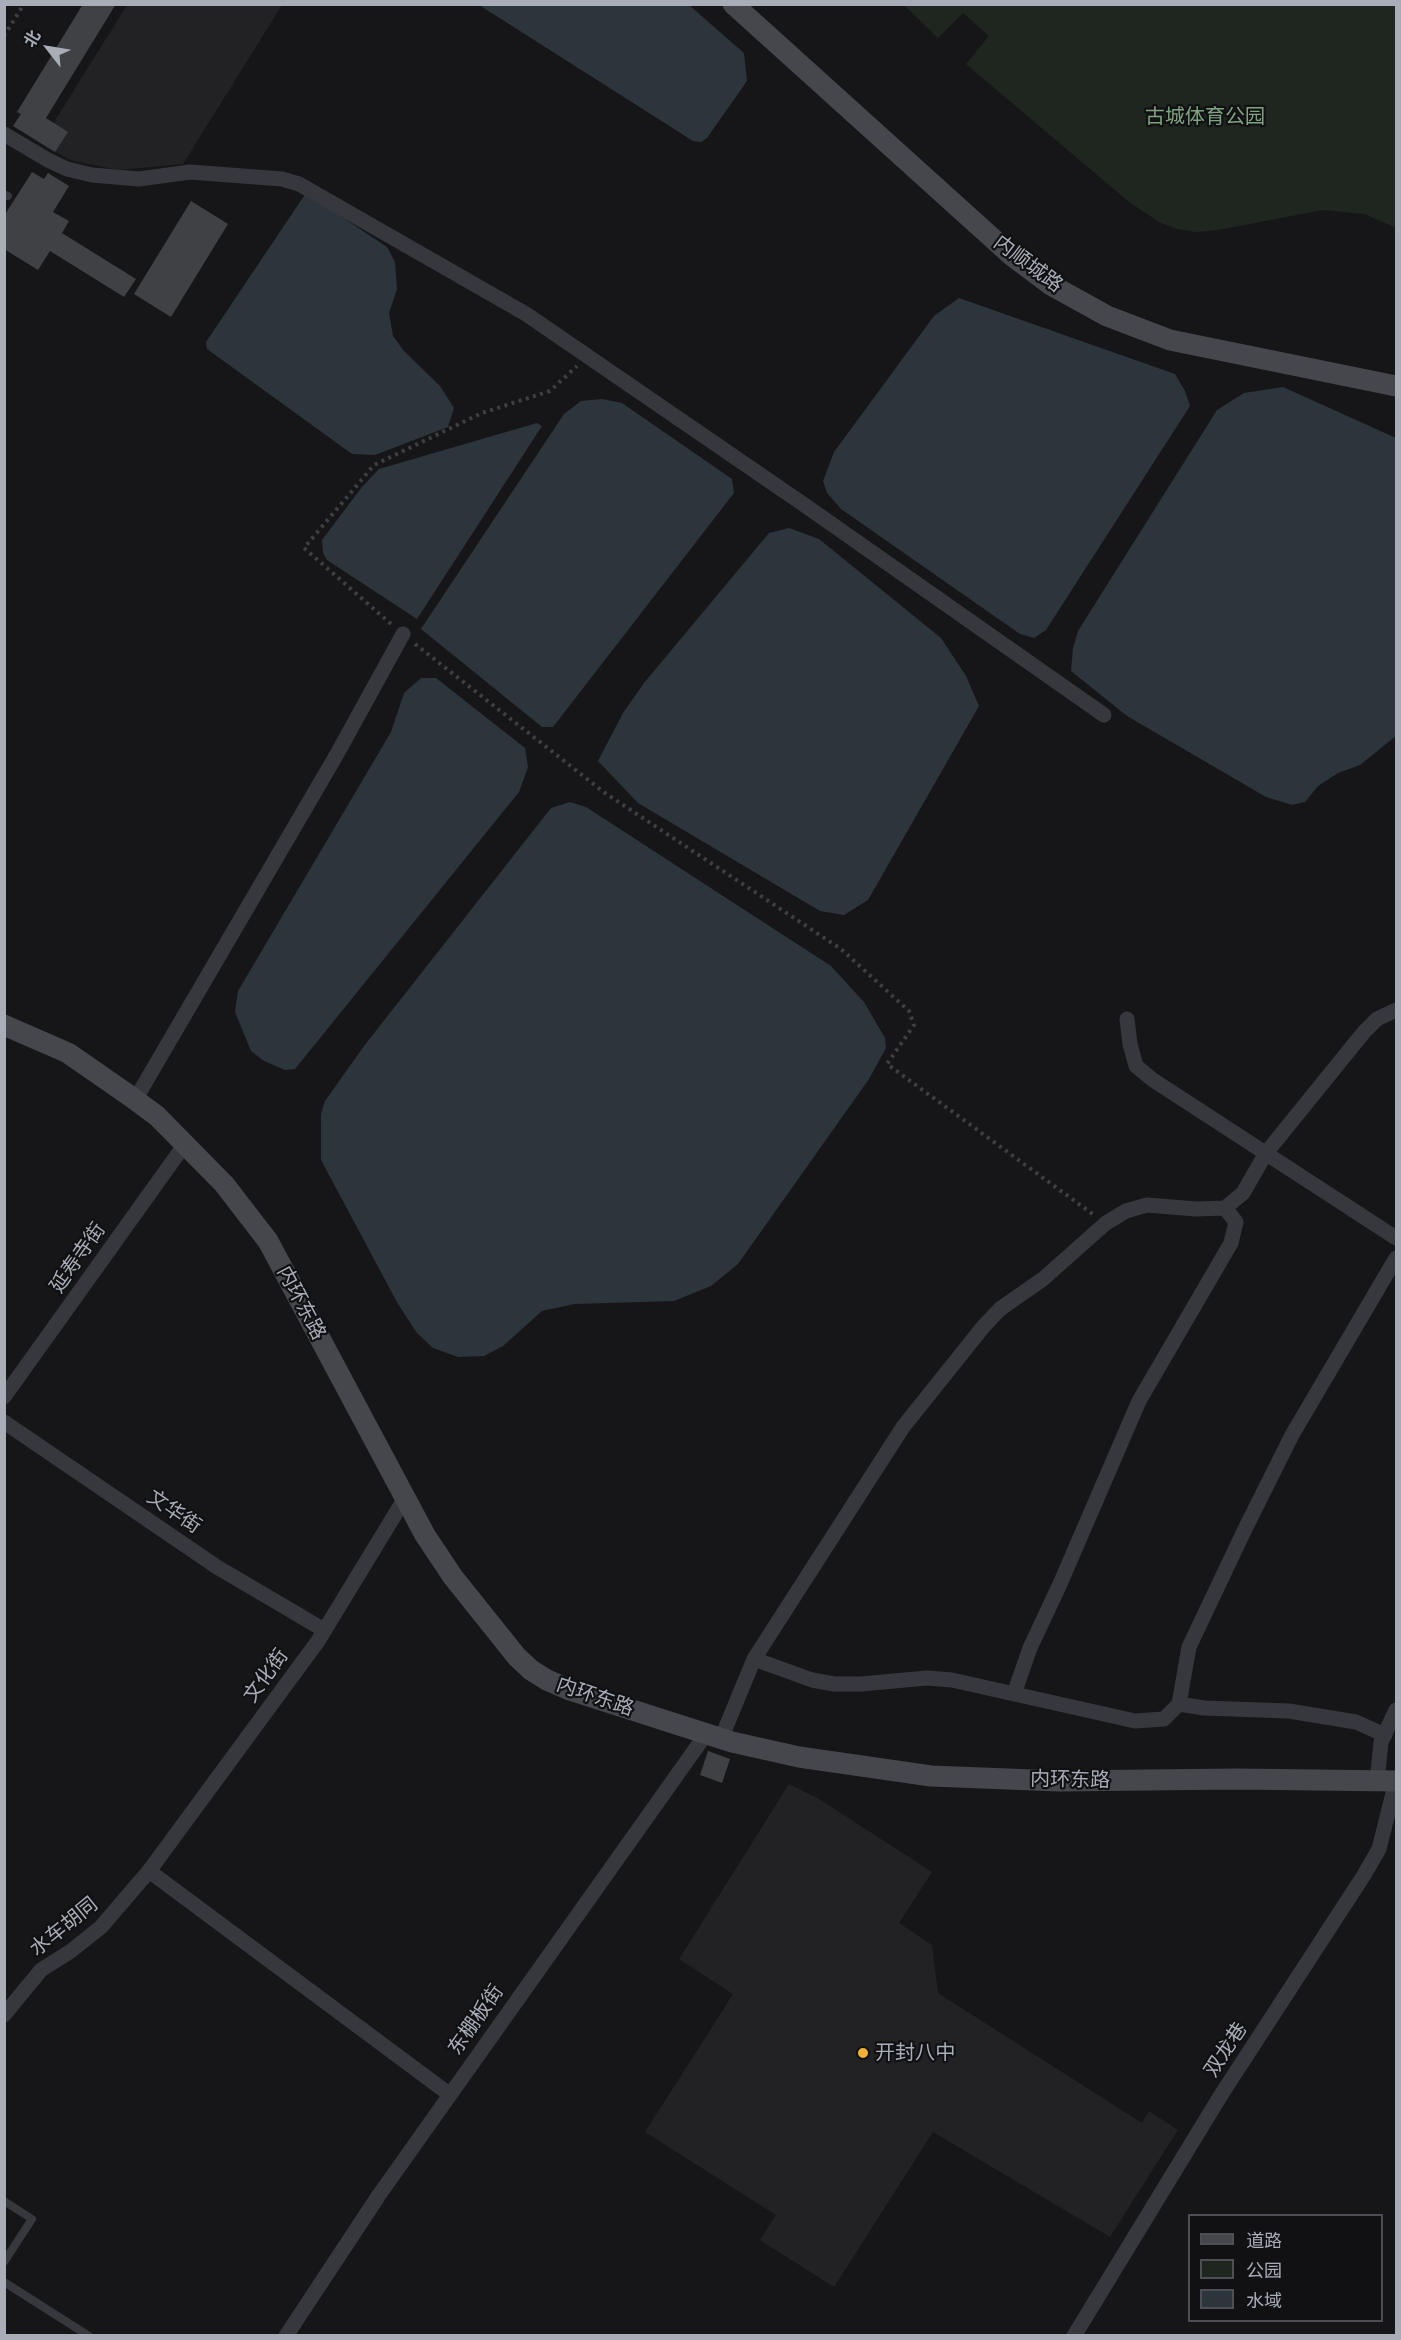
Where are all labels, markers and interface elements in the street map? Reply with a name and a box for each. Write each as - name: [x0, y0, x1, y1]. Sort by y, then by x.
- north arrow: [18, 18, 78, 78]
- text: 北: [20, 27, 44, 50]
- park label: 古城体育公园: [1145, 105, 1265, 129]
- street label: 内顺城路: [989, 230, 1067, 298]
- street label: 延寿寺街: [45, 1218, 111, 1298]
- street label: 内环东路: [272, 1262, 330, 1344]
- street label: 文华街: [142, 1485, 206, 1539]
- street label: 文化街: [239, 1645, 293, 1707]
- street label: 内环东路: [553, 1673, 637, 1721]
- street label: 内环东路: [1030, 1767, 1110, 1793]
- street label: 水车胡同: [25, 1893, 103, 1961]
- street label: 东棚板街: [443, 1980, 509, 2060]
- street label: 双龙巷: [1200, 2018, 1252, 2082]
- place label: 开封八中: [875, 2041, 955, 2065]
- marker: 开封八中: [856, 2046, 870, 2060]
- legend: [1188, 2214, 1383, 2322]
- text: 道路: [1246, 2230, 1282, 2252]
- text: 公园: [1246, 2260, 1282, 2282]
- text: 水域: [1246, 2290, 1282, 2312]

